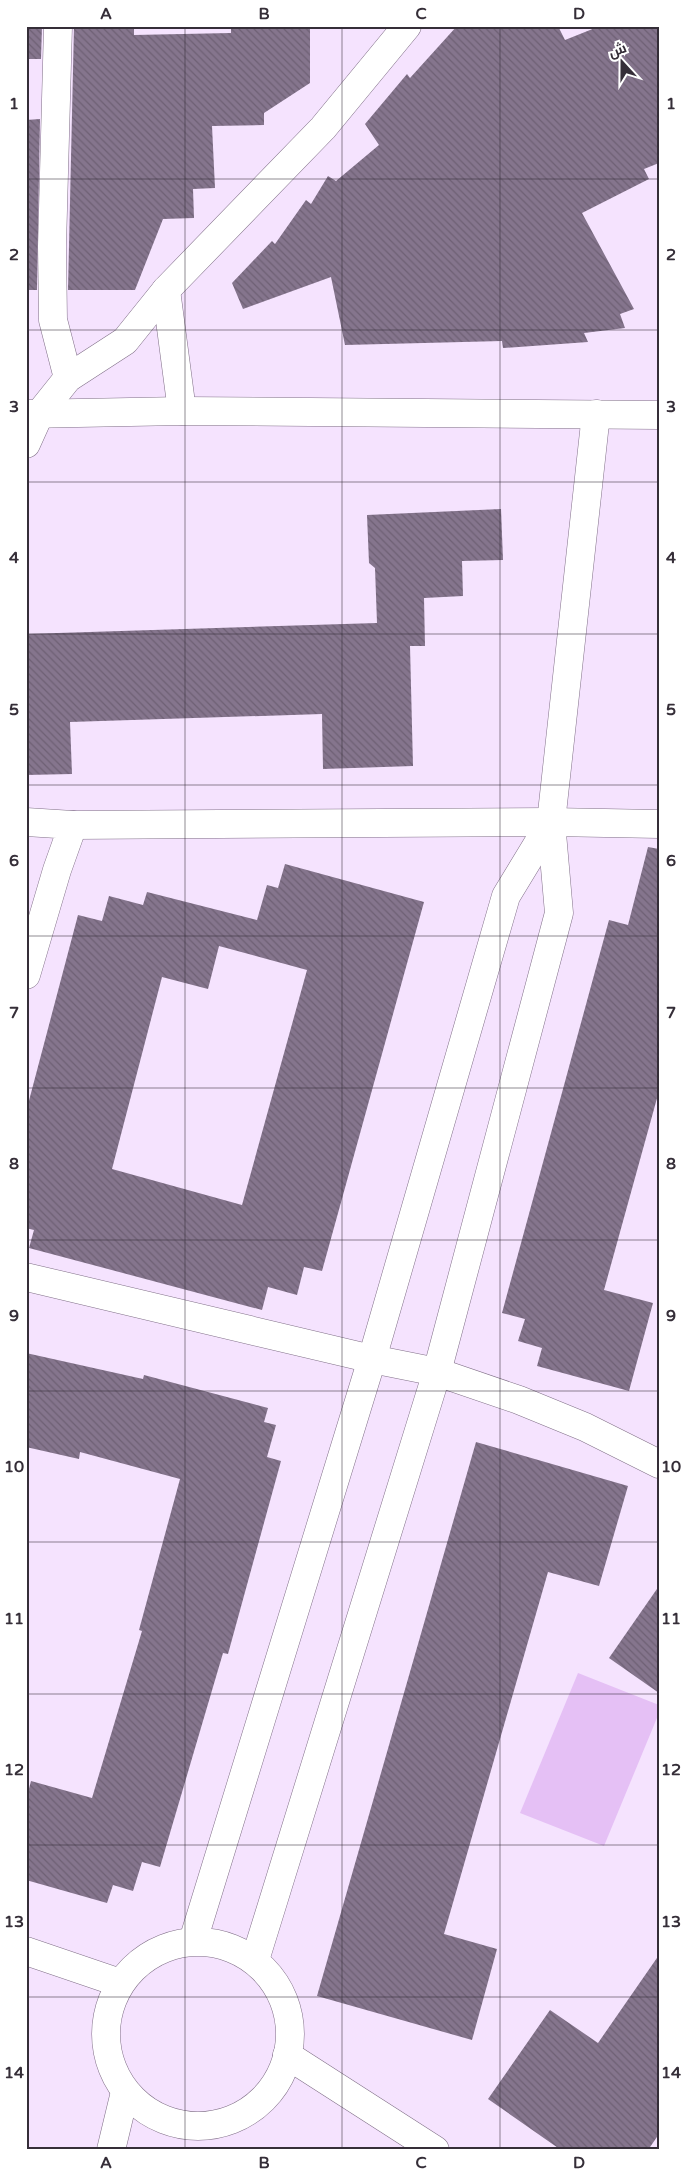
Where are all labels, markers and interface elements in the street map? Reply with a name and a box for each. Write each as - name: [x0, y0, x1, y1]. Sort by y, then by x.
- text: A: [100, 4, 112, 24]
- text: B: [258, 4, 270, 24]
- text: C: [415, 4, 427, 24]
- text: D: [573, 4, 585, 24]
- north arrow: [598, 38, 648, 88]
- text: ش: [606, 39, 629, 61]
- text: 1: [9, 94, 19, 114]
- text: 1: [666, 94, 676, 114]
- text: 2: [9, 245, 19, 265]
- text: 2: [666, 245, 676, 265]
- text: 3: [9, 397, 19, 417]
- text: 3: [666, 397, 676, 417]
- text: 4: [9, 548, 19, 568]
- text: 4: [666, 548, 676, 568]
- text: 5: [9, 700, 19, 720]
- text: 5: [666, 700, 676, 720]
- text: 6: [9, 851, 19, 871]
- text: 6: [666, 851, 676, 871]
- text: 7: [9, 1003, 19, 1023]
- text: 7: [666, 1003, 676, 1023]
- text: 8: [9, 1154, 19, 1174]
- text: 8: [666, 1154, 676, 1174]
- text: 9: [9, 1306, 19, 1326]
- text: 9: [666, 1306, 676, 1326]
- text: 10: [4, 1457, 24, 1477]
- text: 10: [661, 1457, 681, 1477]
- text: 11: [4, 1609, 24, 1629]
- text: 11: [661, 1609, 681, 1629]
- text: 12: [4, 1760, 24, 1780]
- text: 12: [661, 1760, 681, 1780]
- text: 13: [4, 1912, 24, 1932]
- text: 13: [661, 1912, 681, 1932]
- text: 14: [4, 2063, 24, 2083]
- text: 14: [661, 2063, 681, 2083]
- text: A: [100, 2153, 112, 2173]
- text: B: [258, 2153, 270, 2173]
- text: C: [415, 2153, 427, 2173]
- text: D: [573, 2153, 585, 2173]

